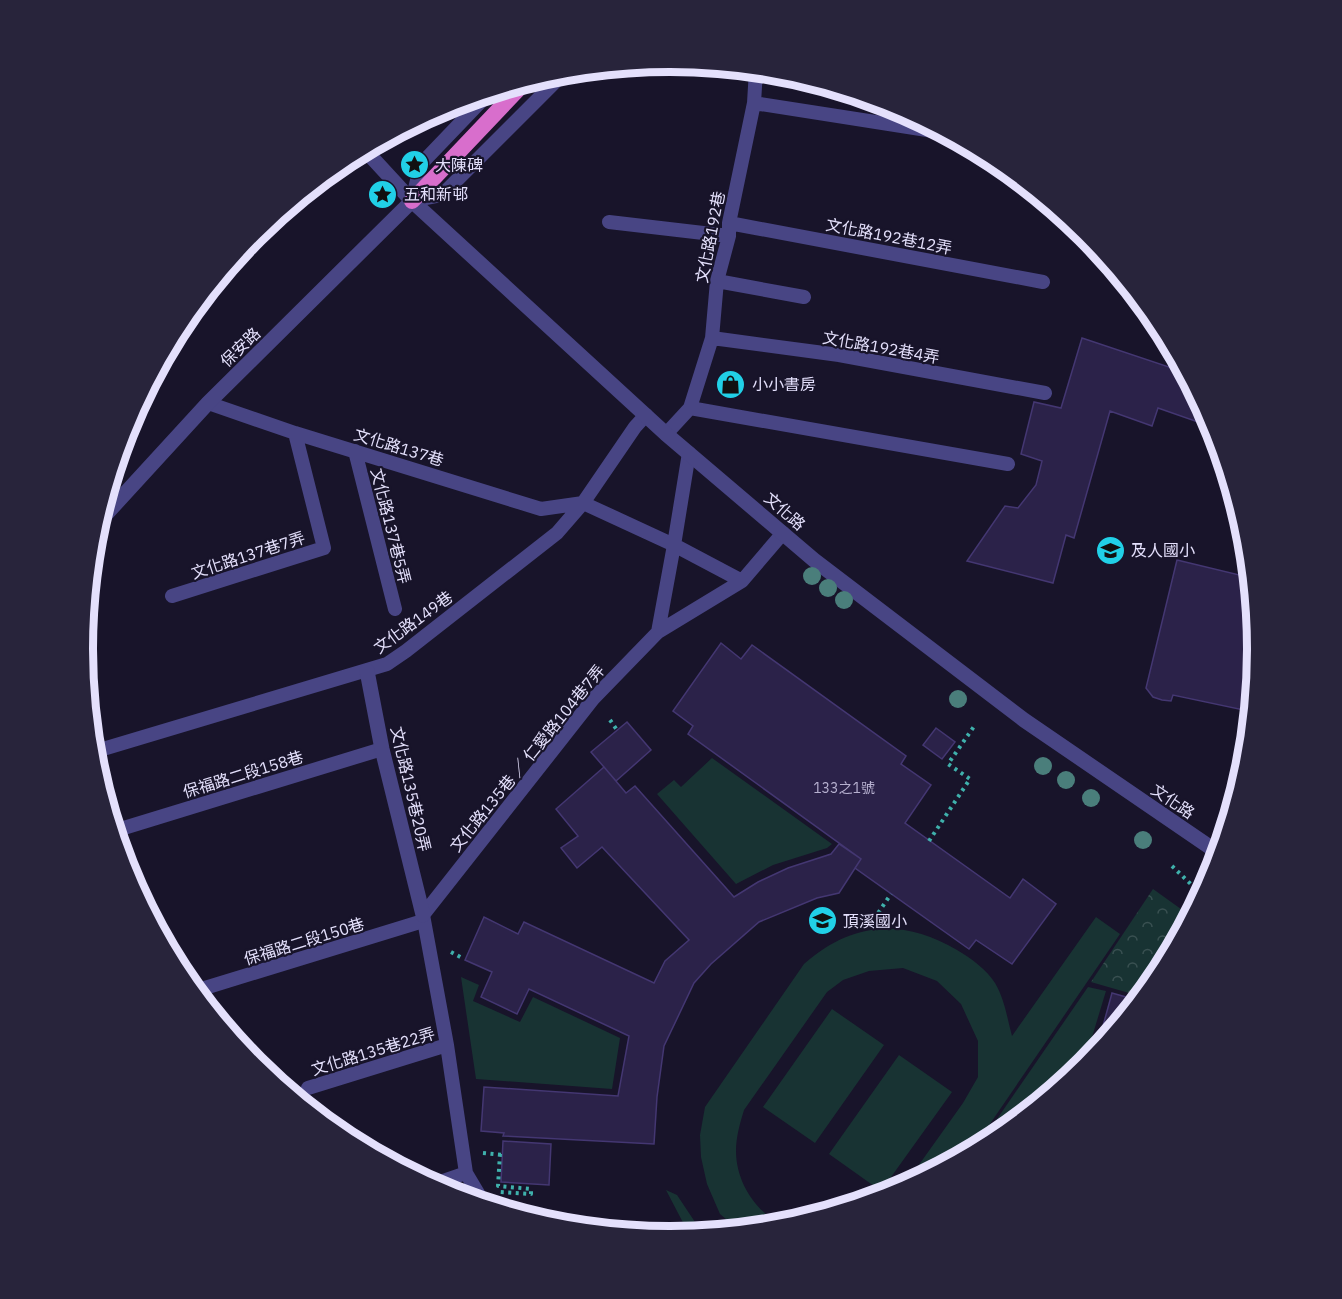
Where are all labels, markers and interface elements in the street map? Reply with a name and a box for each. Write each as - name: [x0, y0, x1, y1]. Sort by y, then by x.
- place icon: 大陳碑: [398, 149, 430, 181]
- place label: 大陳碑: [435, 155, 483, 175]
- place icon: 五和新邨: [367, 178, 399, 210]
- place label: 五和新邨: [404, 184, 468, 204]
- street label: 文化路192巷: [691, 190, 729, 284]
- street label: 文化路192巷12弄: [824, 214, 954, 258]
- street label: 保安路: [216, 323, 264, 371]
- street label: 文化路192巷4弄: [821, 327, 941, 367]
- shop icon: 小小書房: [715, 368, 747, 400]
- place label: 小小書房: [752, 374, 816, 394]
- street label: 文化路137巷: [352, 424, 446, 470]
- street label: 文化路137巷5弄: [367, 466, 415, 586]
- street label: 文化路: [760, 488, 810, 534]
- street label: 文化路137巷7弄: [189, 527, 307, 583]
- school or university icon: 及人國小: [1094, 534, 1126, 566]
- place label: 及人國小: [1131, 540, 1195, 560]
- street label: 文化路149巷: [370, 587, 456, 657]
- street label: 文化路135巷 ／ 仁愛路104巷7弄: [445, 660, 609, 856]
- street label: 文化路135巷20弄: [387, 724, 435, 854]
- street label: 保福路二段158巷: [180, 746, 306, 802]
- house number: 133之1號: [813, 779, 875, 797]
- street label: 文化路: [1148, 779, 1198, 823]
- school or university icon: 頂溪國小: [806, 905, 838, 937]
- place label: 頂溪國小: [843, 911, 907, 931]
- street label: 保福路二段150巷: [241, 913, 367, 969]
- street label: 文化路135巷22弄: [309, 1023, 437, 1079]

